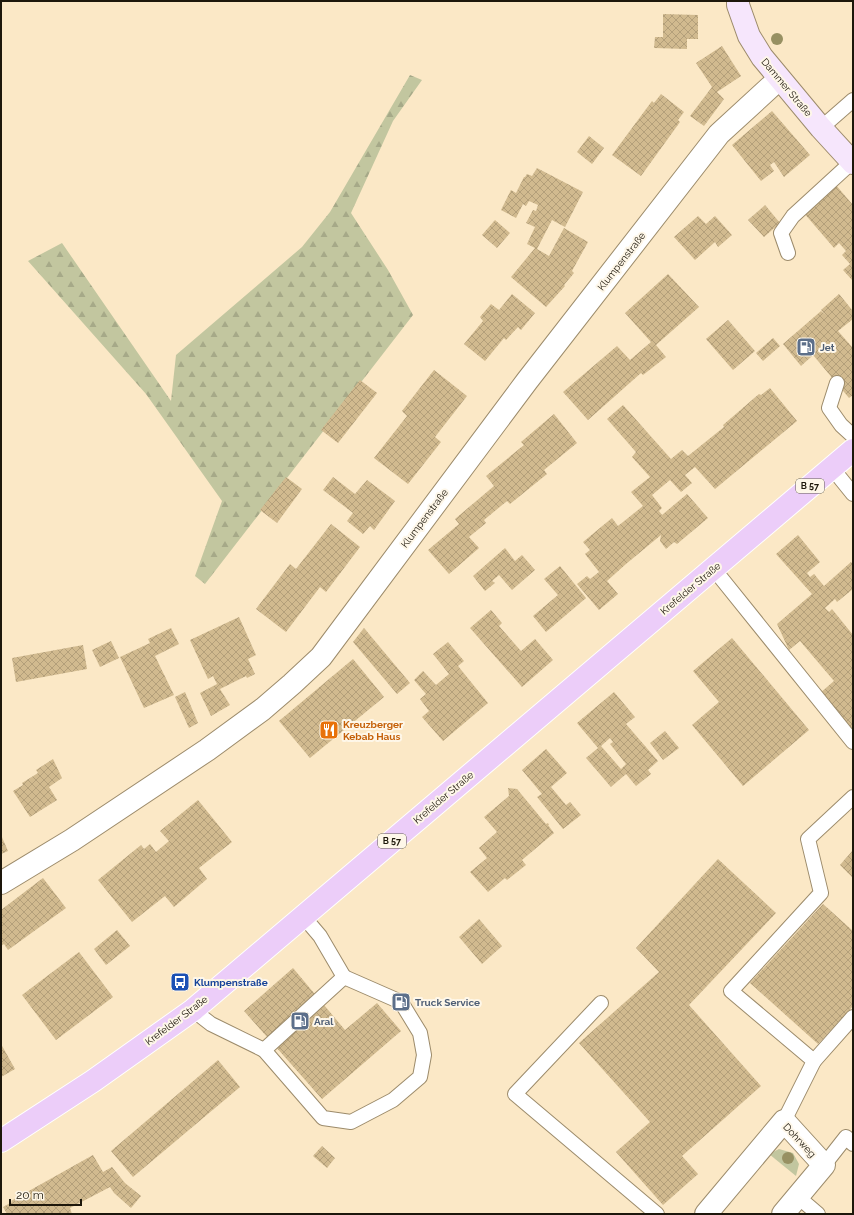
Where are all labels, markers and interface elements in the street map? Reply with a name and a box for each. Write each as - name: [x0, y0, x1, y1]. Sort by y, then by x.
- street label: Dammer Straße: [759, 56, 814, 119]
- street label: Klumpenstraße: [595, 230, 648, 293]
- fuel station icon: Jet: [795, 336, 817, 358]
- place label: Jet: [820, 342, 835, 353]
- road number: B 57: [796, 479, 824, 493]
- street label: Klumpenstraße: [399, 487, 450, 550]
- street label: Krefelder Straße: [658, 560, 723, 617]
- restaurant icon: Kreuzberger Kebab Haus: [318, 719, 340, 741]
- place label: Kreuzberger Kebab Haus: [343, 719, 403, 742]
- street label: Krefelder Straße: [411, 769, 476, 826]
- road number: B 57: [378, 834, 406, 848]
- bus stop icon: Klumpenstraße: [169, 971, 191, 993]
- place label: Klumpenstraße: [194, 977, 268, 988]
- fuel station icon: Truck Service: [390, 991, 412, 1013]
- street label: Krefelder Straße: [143, 993, 210, 1047]
- place label: Truck Service: [415, 997, 480, 1008]
- fuel station icon: Aral: [289, 1010, 311, 1032]
- place label: Aral: [314, 1016, 334, 1027]
- street label: Dohrweg: [781, 1121, 818, 1160]
- scale bar: [10, 1181, 81, 1207]
- text: 20 m: [16, 1188, 44, 1202]

